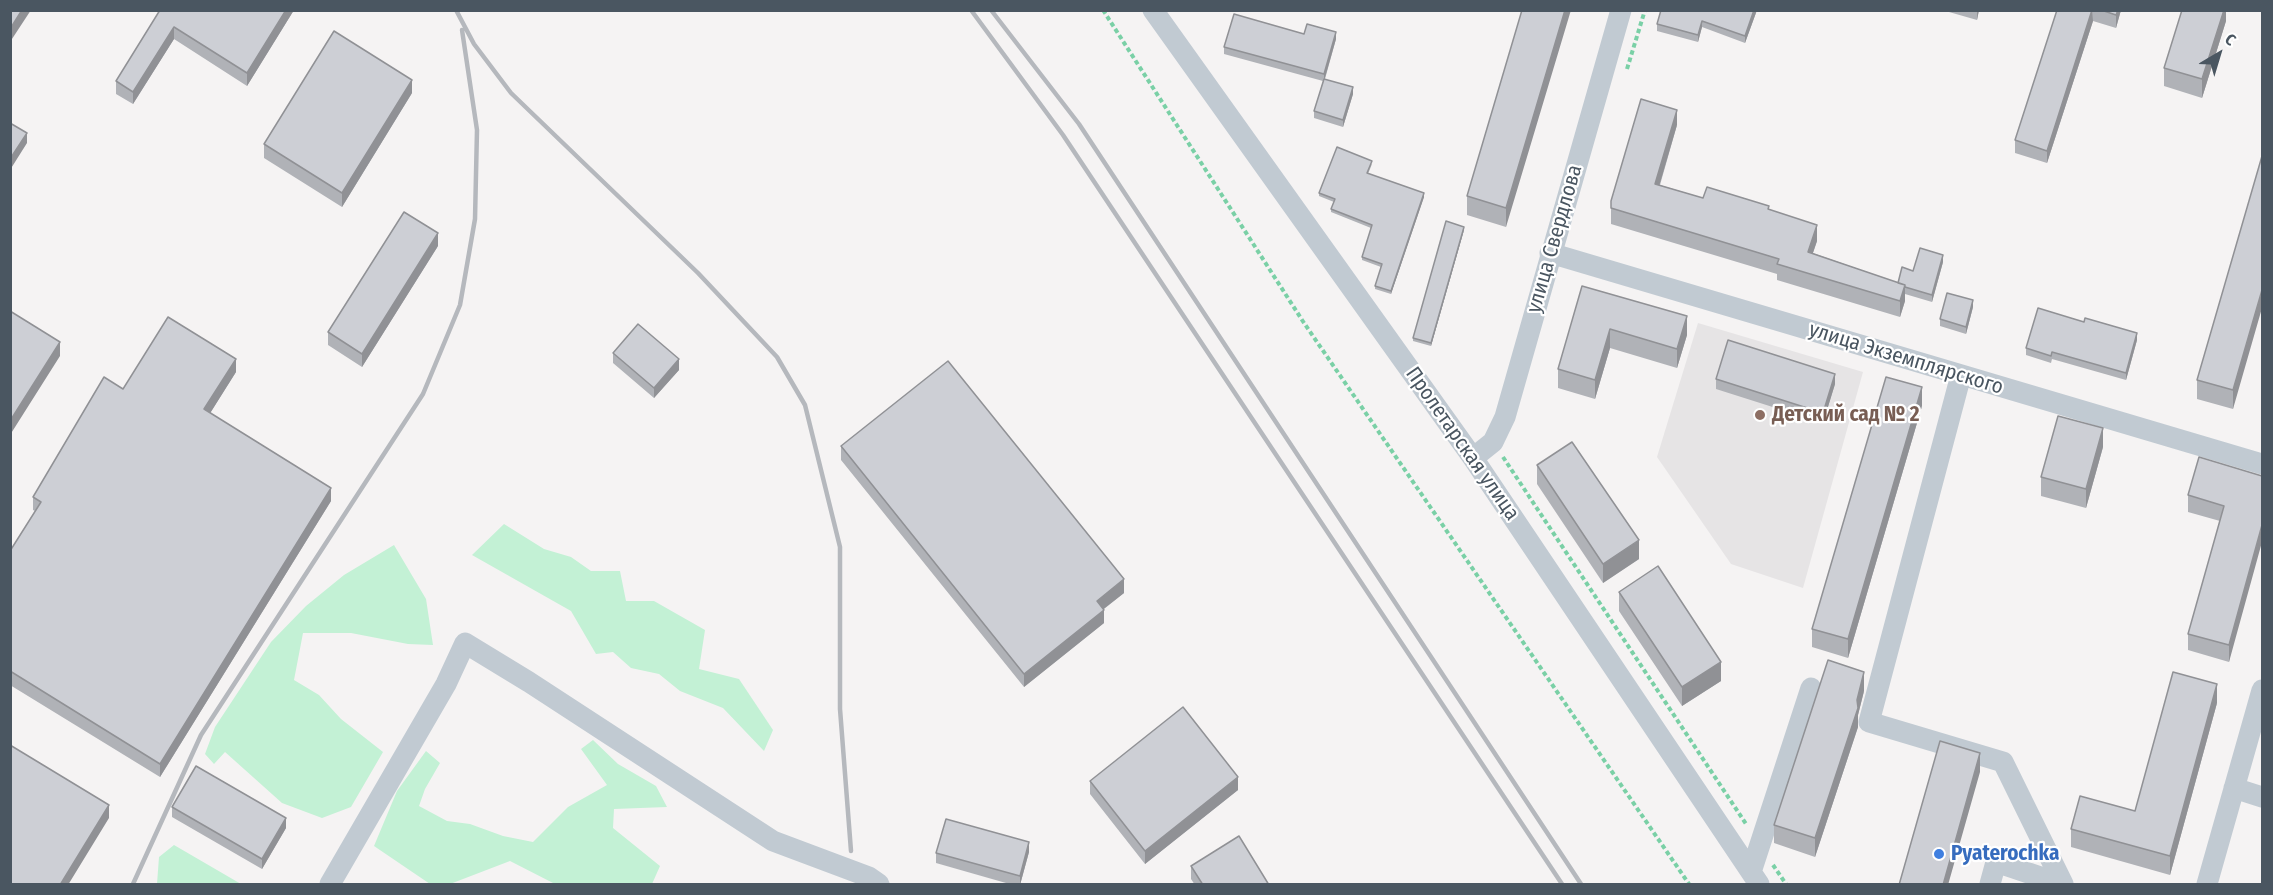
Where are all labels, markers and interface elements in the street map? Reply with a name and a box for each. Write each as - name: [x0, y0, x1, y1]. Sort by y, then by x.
- north arrow: [2189, 24, 2249, 84]
- text: С: [2221, 29, 2240, 49]
- street label: улица Свердлова: [1522, 162, 1588, 316]
- street label: улица Экземплярского: [1806, 317, 2006, 401]
- street label: Пролетарская улица: [1400, 362, 1524, 526]
- place label: Детский сад № 2: [1772, 402, 1919, 428]
- marker: Детский сад № 2: [1753, 408, 1767, 422]
- place label: Pyaterochka: [1951, 841, 2059, 867]
- marker: Pyaterochka: [1932, 847, 1946, 861]

